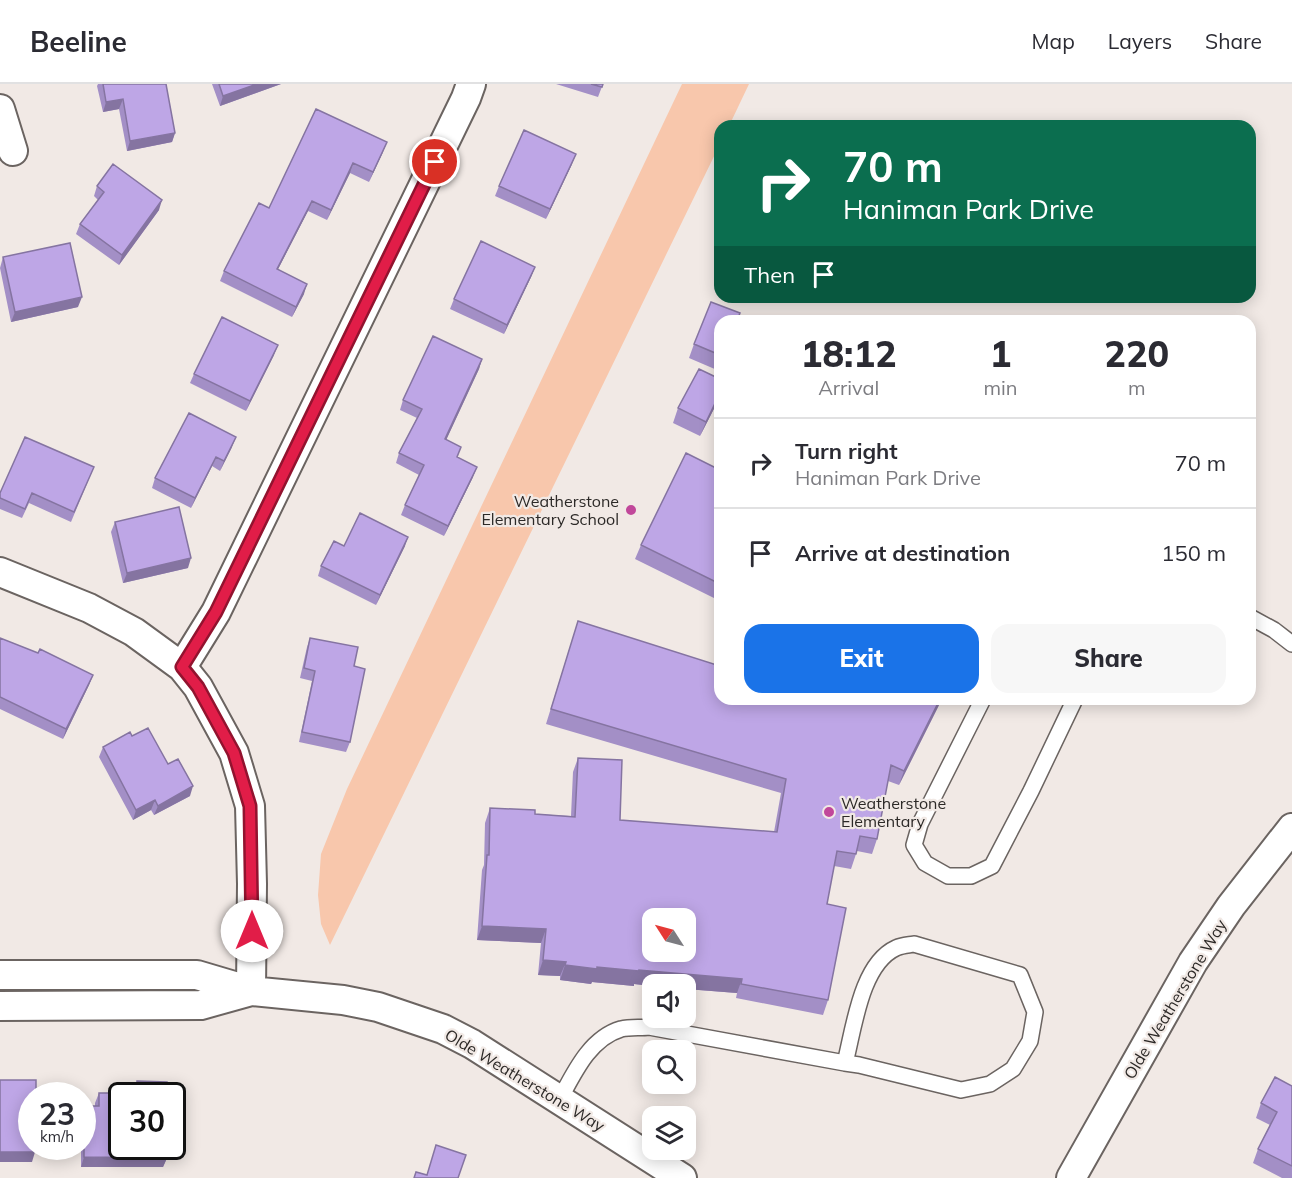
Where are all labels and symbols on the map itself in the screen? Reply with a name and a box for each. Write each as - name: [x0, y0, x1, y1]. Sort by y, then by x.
- pin: [409, 136, 460, 187]
- place label: Weatherstone Elementary School: [481, 491, 619, 529]
- marker: Weatherstone Elementary School: [624, 503, 638, 517]
- place label: Weatherstone Elementary: [841, 793, 946, 831]
- marker: Weatherstone Elementary: [822, 805, 836, 819]
- position arrow: [220, 899, 284, 963]
- north arrow: [642, 908, 696, 962]
- street label: Olde Weatherstone Way: [1119, 915, 1231, 1083]
- street label: Olde Weatherstone Way: [441, 1024, 609, 1136]
- speed limit sign: 30: [108, 1082, 186, 1160]

